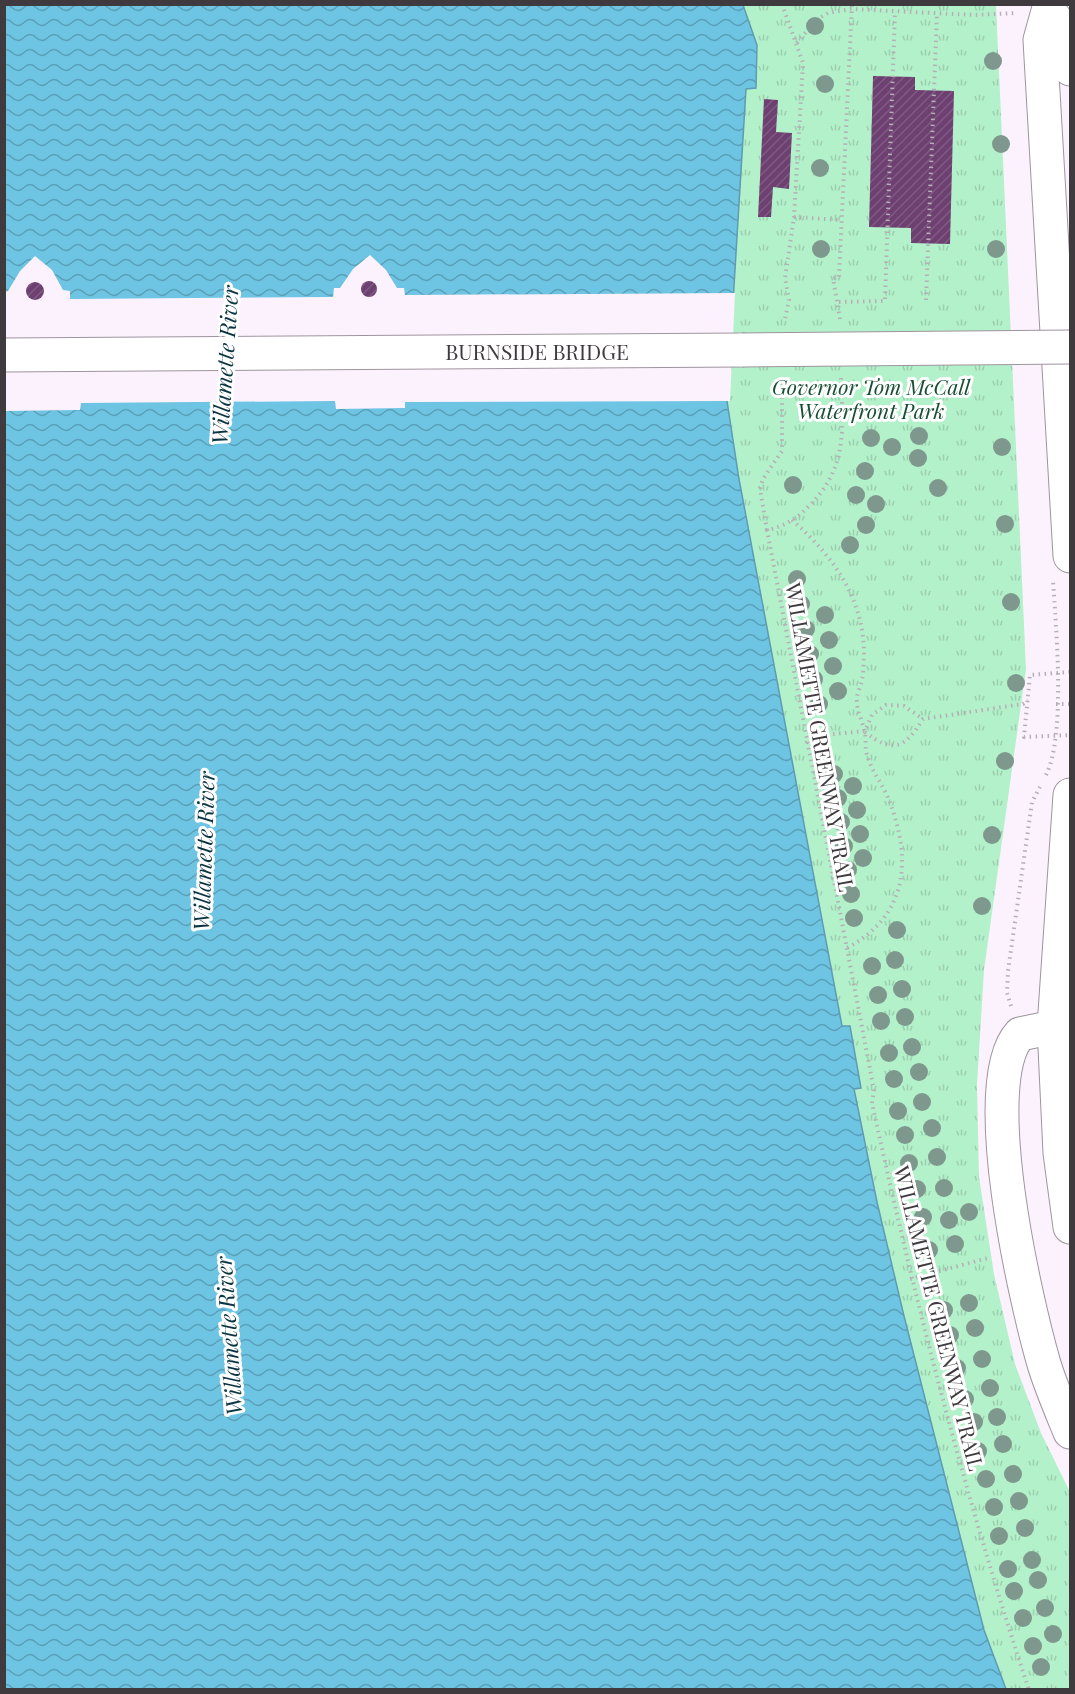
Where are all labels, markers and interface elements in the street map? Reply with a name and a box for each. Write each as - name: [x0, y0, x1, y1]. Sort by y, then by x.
- water label: Willamette River: [203, 284, 245, 446]
- street label: BURNSIDE BRIDGE: [445, 337, 629, 365]
- park label: Governor Tom McCall Waterfront Park: [772, 372, 971, 424]
- street label: WILLAMETTE GREENWAY TRAIL: [780, 579, 862, 894]
- water label: Willamette River: [185, 770, 221, 931]
- street label: WILLAMETTE GREENWAY TRAIL: [888, 1162, 991, 1473]
- water label: Willamette River: [207, 1255, 249, 1417]

